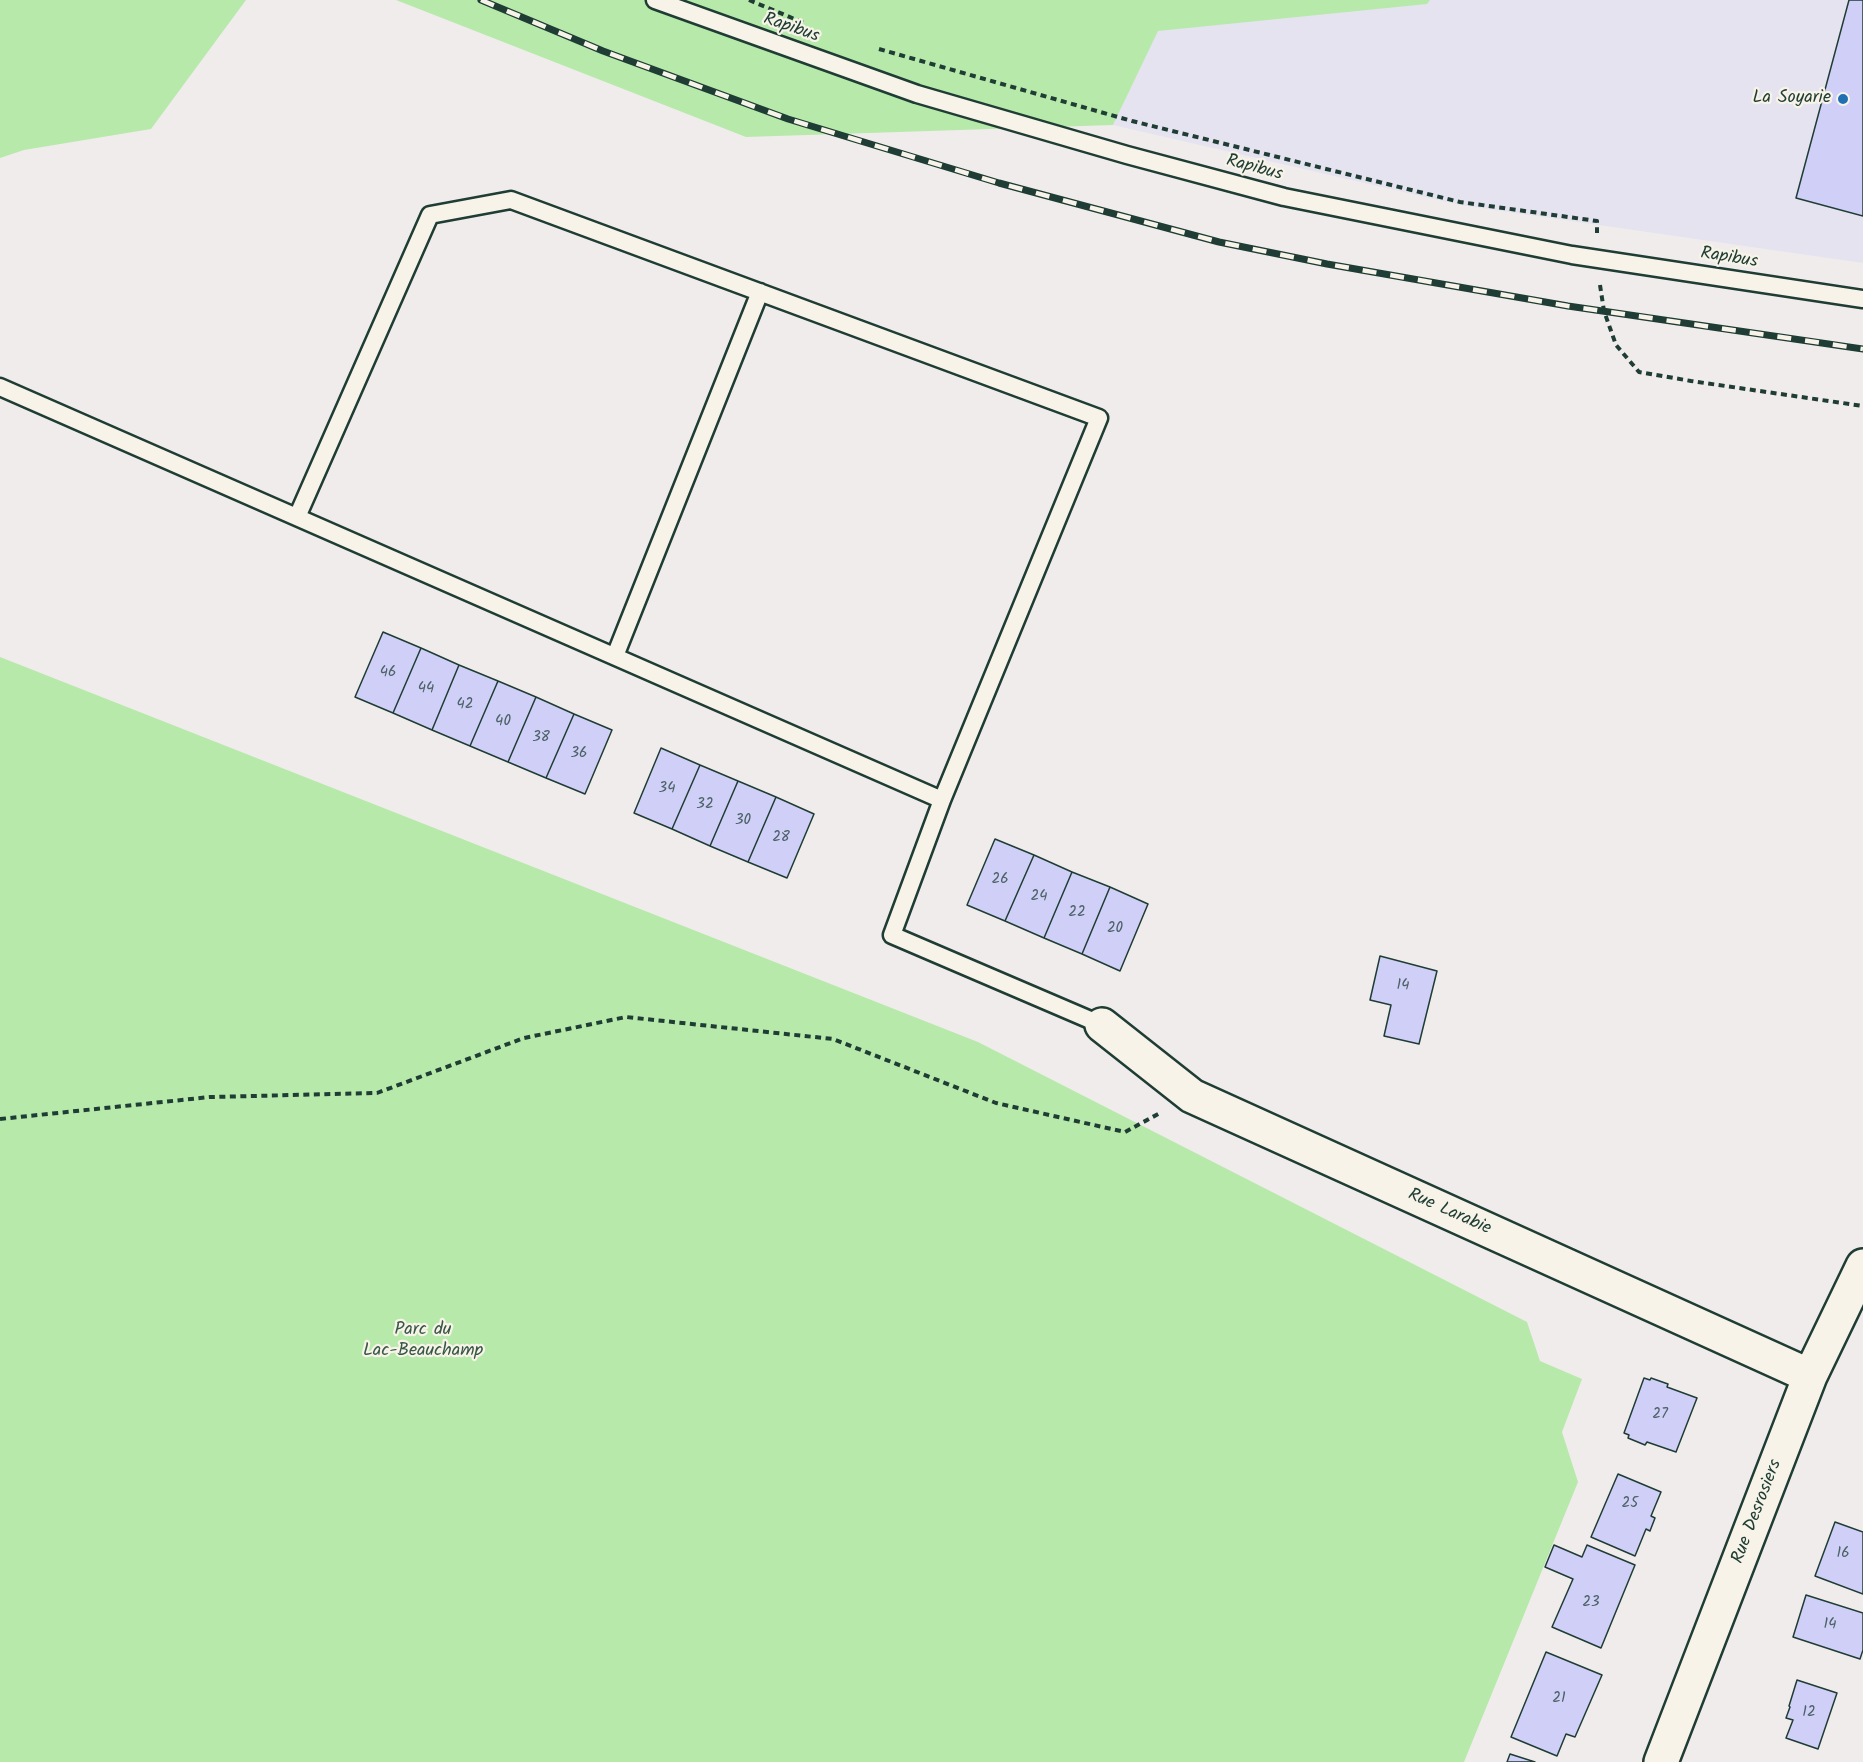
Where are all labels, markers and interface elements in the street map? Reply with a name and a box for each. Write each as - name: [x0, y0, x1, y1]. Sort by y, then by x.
- street label: Rapibus: [760, 9, 822, 49]
- place label: La Soyarie: [1753, 88, 1831, 110]
- marker: La Soyarie: [1836, 92, 1850, 106]
- street label: Rapibus: [1223, 151, 1285, 187]
- street label: Rapibus: [1699, 244, 1759, 274]
- house number: 46: [380, 664, 396, 682]
- house number: 44: [418, 680, 434, 698]
- house number: 42: [457, 696, 473, 714]
- house number: 40: [495, 713, 511, 731]
- house number: 38: [532, 729, 550, 747]
- house number: 36: [571, 745, 587, 763]
- house number: 34: [659, 780, 675, 798]
- house number: 32: [696, 796, 714, 814]
- house number: 30: [735, 812, 751, 830]
- house number: 28: [772, 829, 790, 847]
- house number: 26: [991, 871, 1009, 889]
- house number: 24: [1031, 888, 1047, 906]
- house number: 22: [1068, 904, 1086, 922]
- house number: 20: [1107, 920, 1123, 938]
- house number: 14: [1397, 977, 1409, 995]
- street label: Rue Larabie: [1404, 1185, 1494, 1241]
- park label: Parc du Lac-Beauchamp: [363, 1320, 483, 1362]
- house number: 27: [1652, 1406, 1668, 1424]
- street label: Rue Desrosiers: [1728, 1457, 1788, 1567]
- house number: 25: [1622, 1495, 1638, 1513]
- house number: 16: [1836, 1545, 1850, 1563]
- house number: 23: [1582, 1594, 1600, 1612]
- house number: 14: [1824, 1616, 1836, 1634]
- house number: 21: [1552, 1690, 1566, 1708]
- house number: 12: [1802, 1704, 1816, 1722]

